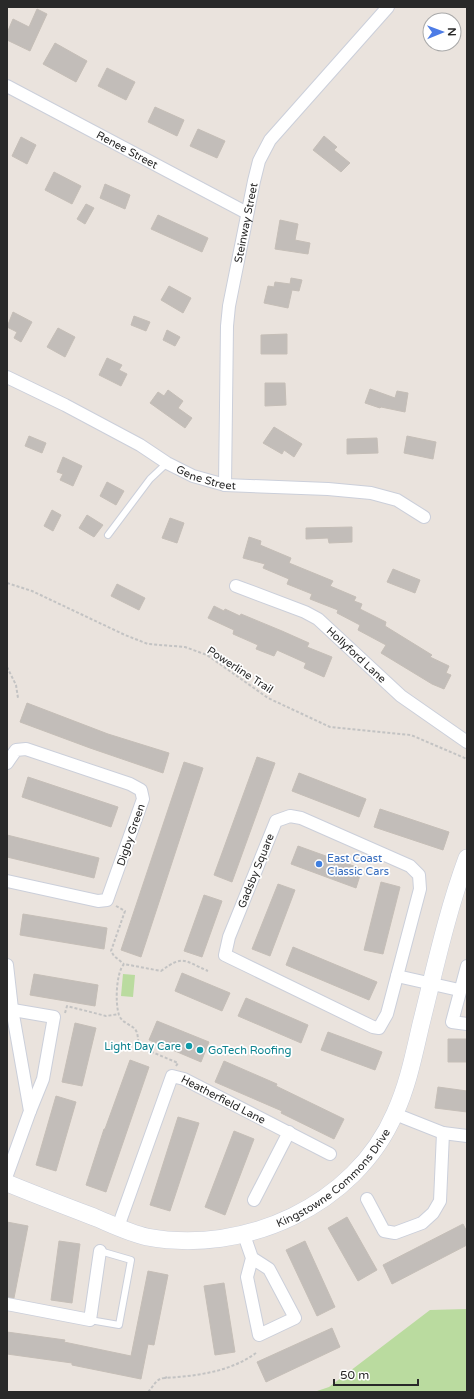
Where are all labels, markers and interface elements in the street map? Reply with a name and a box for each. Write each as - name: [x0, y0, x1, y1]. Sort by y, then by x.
- north arrow: [422, 12, 462, 52]
- text: N: [445, 27, 458, 36]
- street label: Renee Street: [94, 128, 160, 171]
- street label: Steinway Street: [231, 182, 260, 264]
- street label: Gene Street: [174, 462, 236, 492]
- street label: Hollyford Lane: [324, 624, 389, 685]
- street label: Powerline Trail: [205, 644, 275, 696]
- street label: Digby Green: [114, 802, 148, 868]
- street label: Gadsby Square: [235, 832, 277, 910]
- place label: East Coast Classic Cars: [327, 852, 389, 878]
- marker: East Coast Classic Cars: [314, 859, 324, 869]
- place label: Light Day Care: [104, 1040, 181, 1053]
- marker: Light Day Care: [184, 1041, 194, 1051]
- place label: GoTech Roofing: [208, 1044, 292, 1057]
- marker: GoTech Roofing: [195, 1045, 205, 1055]
- street label: Heatherfield Lane: [179, 1072, 268, 1126]
- street label: Kingstowne Commons Drive: [274, 1126, 392, 1229]
- scale bar: [334, 1361, 418, 1387]
- text: 50 m: [340, 1368, 369, 1382]

